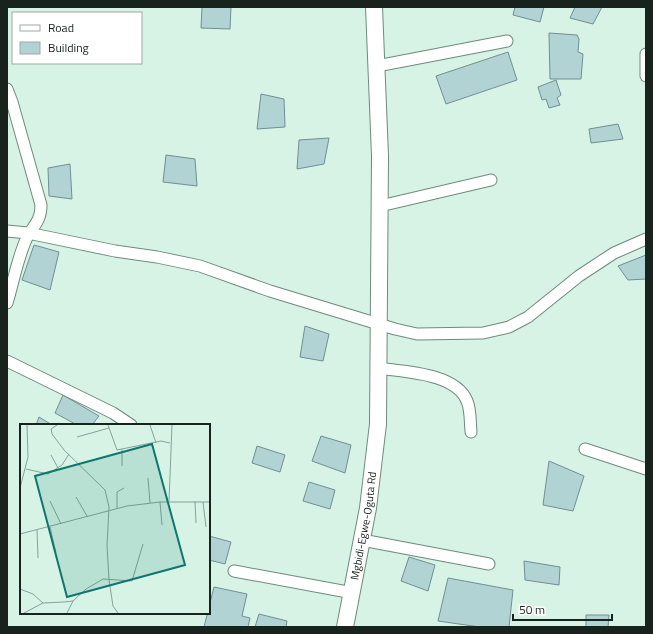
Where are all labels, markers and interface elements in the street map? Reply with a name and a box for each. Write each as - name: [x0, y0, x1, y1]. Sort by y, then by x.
- legend: [12, 12, 142, 64]
- text: Road: [48, 18, 74, 37]
- text: Building: [48, 38, 89, 57]
- inset map: [20, 424, 210, 614]
- street label: Mgbidi-Egwe-Oguta Rd: [346, 471, 380, 581]
- scale bar: [513, 596, 612, 622]
- text: 50 m: [519, 600, 545, 619]

